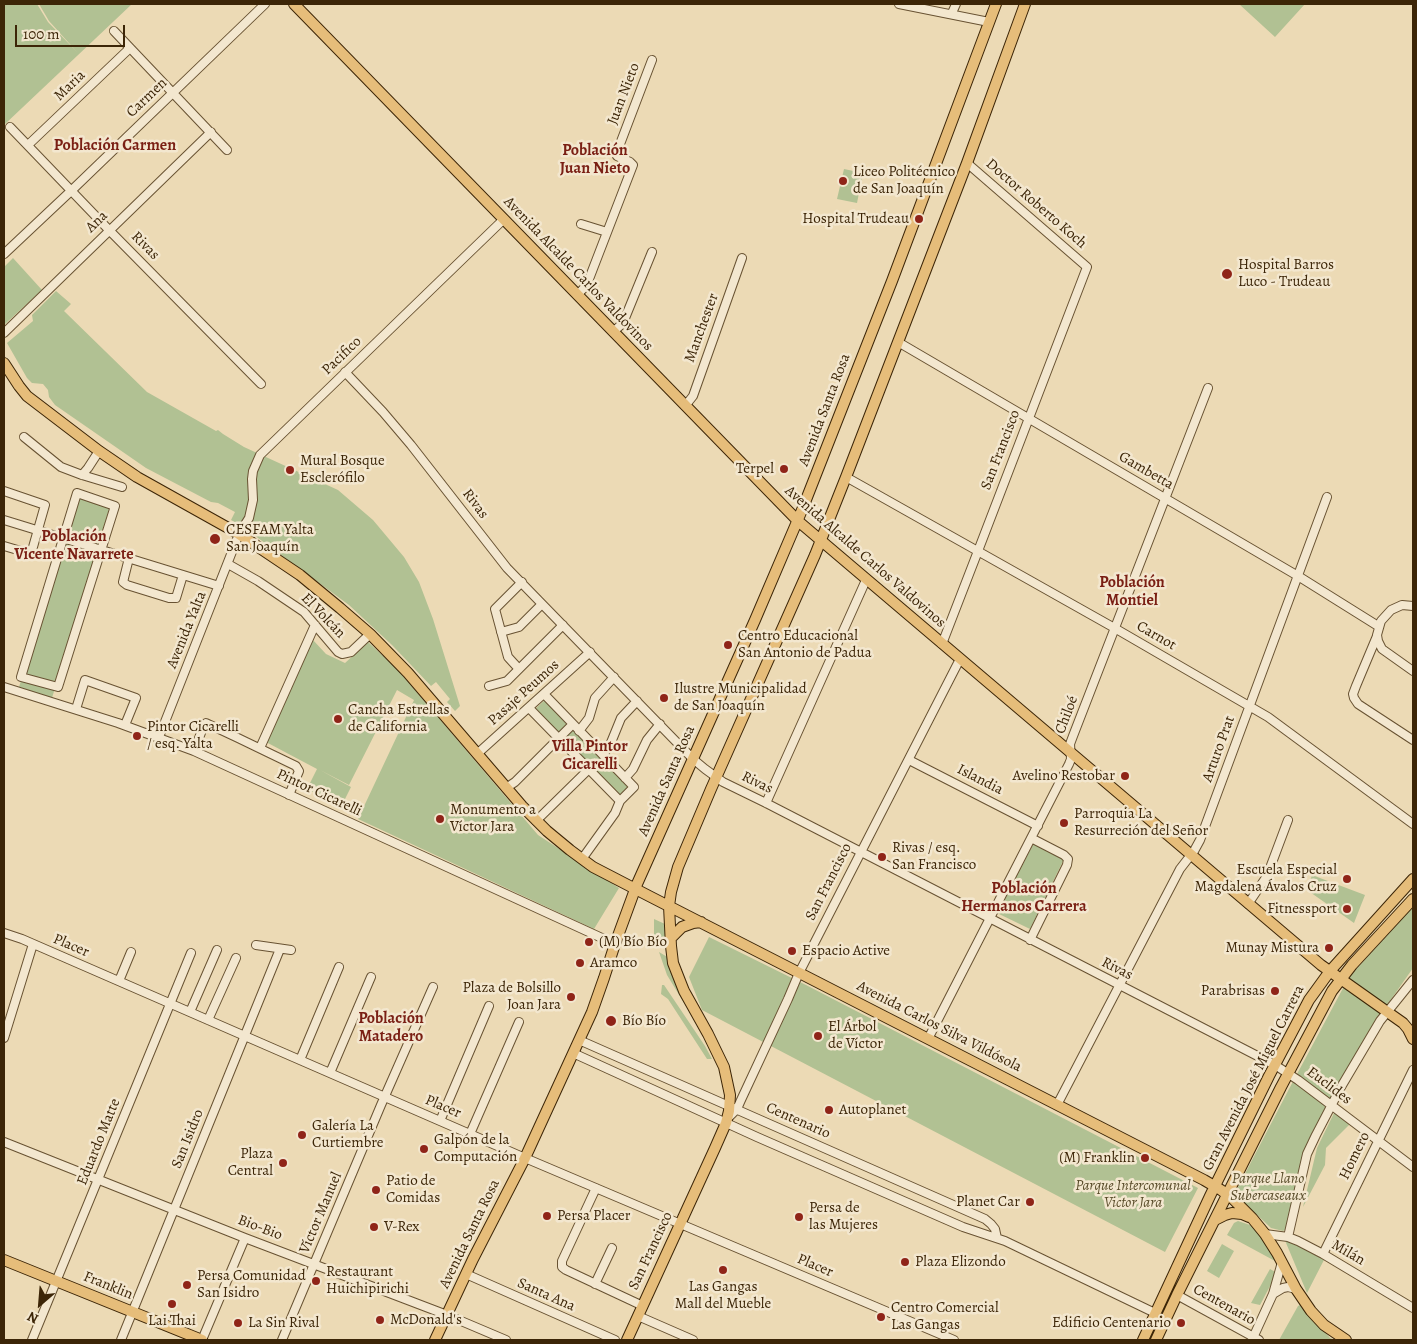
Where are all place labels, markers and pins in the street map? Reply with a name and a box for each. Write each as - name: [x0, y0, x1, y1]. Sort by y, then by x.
- place label: Liceo Politécnico de San Joaquín: [853, 163, 955, 198]
- marker: Liceo Politécnico de San Joaquín: [837, 175, 849, 187]
- place label: Hospital Trudeau: [802, 210, 909, 228]
- marker: Hospital Trudeau: [913, 213, 925, 225]
- place label: Hospital Barros Luco - Trudeau: [1238, 256, 1334, 291]
- marker: Hospital Barros Luco - Trudeau: [1220, 267, 1234, 281]
- place label: Mural Bosque Esclerófilo: [300, 452, 385, 487]
- place label: Terpel: [736, 460, 774, 478]
- marker: Terpel: [778, 463, 790, 475]
- marker: Mural Bosque Esclerófilo: [284, 464, 296, 476]
- place label: CESFAM Yalta San Joaquín: [226, 521, 314, 556]
- marker: CESFAM Yalta San Joaquín: [208, 532, 222, 546]
- place label: Centro Educacional San Antonio de Padua: [738, 627, 872, 662]
- marker: Centro Educacional San Antonio de Padua: [722, 639, 734, 651]
- place label: Ilustre Municipalidad de San Joaquín: [674, 680, 807, 715]
- marker: Ilustre Municipalidad de San Joaquín: [658, 692, 670, 704]
- place label: Cancha Estrellas de California: [348, 701, 449, 736]
- marker: Cancha Estrellas de California: [332, 713, 344, 725]
- place label: Pintor Cicarelli / esq. Yalta: [147, 718, 239, 753]
- marker: Pintor Cicarelli / esq. Yalta: [131, 730, 143, 742]
- place label: Avelino Restobar: [1013, 767, 1115, 785]
- marker: Avelino Restobar: [1119, 770, 1131, 782]
- place label: Monumento a Víctor Jara: [450, 801, 536, 836]
- place label: Parroquia La Resurreción del Señor: [1074, 805, 1208, 840]
- marker: Monumento a Víctor Jara: [434, 813, 446, 825]
- marker: Parroquia La Resurreción del Señor: [1058, 817, 1070, 829]
- place label: Rivas / esq. San Francisco: [892, 839, 976, 874]
- marker: Rivas / esq. San Francisco: [876, 851, 888, 863]
- place label: Escuela Especial Magdalena Ávalos Cruz: [1194, 861, 1337, 896]
- marker: Escuela Especial Magdalena Ávalos Cruz: [1341, 873, 1353, 885]
- place label: Fitnessport: [1267, 900, 1337, 918]
- marker: Fitnessport: [1341, 903, 1353, 915]
- place label: (M) Bío Bío: [599, 933, 667, 951]
- marker: (M) Bío Bío: [583, 936, 595, 948]
- place label: Munay Mistura: [1225, 939, 1319, 957]
- place label: Espacio Active: [802, 942, 890, 960]
- marker: Munay Mistura: [1323, 942, 1335, 954]
- marker: Espacio Active: [786, 945, 798, 957]
- place label: Aramco: [590, 954, 637, 972]
- marker: Aramco: [574, 957, 586, 969]
- place label: Plaza de Bolsillo Joan Jara: [462, 979, 561, 1014]
- place label: Parabrisas: [1201, 982, 1265, 1000]
- marker: Parabrisas: [1269, 985, 1281, 997]
- marker: Plaza de Bolsillo Joan Jara: [565, 991, 577, 1003]
- place label: Bío Bío: [622, 1012, 666, 1030]
- marker: Bío Bío: [604, 1014, 618, 1028]
- place label: El Árbol de Víctor: [828, 1018, 883, 1053]
- marker: El Árbol de Víctor: [812, 1030, 824, 1042]
- place label: Autoplanet: [839, 1101, 906, 1119]
- marker: Autoplanet: [823, 1104, 835, 1116]
- place label: Galería La Curtiembre: [312, 1117, 384, 1152]
- marker: Galería La Curtiembre: [296, 1129, 308, 1141]
- place label: Galpón de la Computación: [434, 1131, 517, 1166]
- marker: Galpón de la Computación: [418, 1143, 430, 1155]
- place label: Plaza Central: [228, 1145, 273, 1180]
- place label: (M) Franklin: [1059, 1149, 1135, 1167]
- marker: (M) Franklin: [1139, 1152, 1151, 1164]
- marker: Plaza Central: [277, 1157, 289, 1169]
- place label: Patio de Comidas: [386, 1172, 440, 1207]
- marker: Patio de Comidas: [370, 1184, 382, 1196]
- place label: Planet Car: [956, 1193, 1020, 1211]
- marker: Planet Car: [1024, 1196, 1036, 1208]
- place label: Persa de las Mujeres: [809, 1199, 878, 1234]
- place label: Persa Placer: [557, 1207, 631, 1225]
- marker: Persa Placer: [541, 1210, 553, 1222]
- marker: Persa de las Mujeres: [793, 1211, 805, 1223]
- place label: V-Rex: [384, 1218, 419, 1236]
- marker: V-Rex: [368, 1221, 380, 1233]
- place label: Plaza Elizondo: [915, 1253, 1006, 1271]
- marker: Plaza Elizondo: [899, 1256, 911, 1268]
- place label: Restaurant Huichipirichi: [326, 1263, 409, 1298]
- marker: Las Gangas Mall del Mueble: [717, 1264, 729, 1276]
- place label: Persa Comunidad San Isidro: [197, 1267, 306, 1302]
- marker: Restaurant Huichipirichi: [310, 1275, 322, 1287]
- place label: Las Gangas Mall del Mueble: [675, 1278, 771, 1313]
- marker: Persa Comunidad San Isidro: [181, 1279, 193, 1291]
- marker: Lai Thai: [166, 1298, 178, 1310]
- place label: Centro Comercial Las Gangas: [891, 1299, 999, 1334]
- place label: McDonald's: [390, 1311, 462, 1329]
- marker: Centro Comercial Las Gangas: [875, 1311, 887, 1323]
- place label: Lai Thai: [148, 1312, 196, 1330]
- place label: La Sin Rival: [248, 1314, 319, 1332]
- marker: McDonald's: [374, 1314, 386, 1326]
- place label: Edificio Centenario: [1052, 1314, 1171, 1332]
- marker: La Sin Rival: [232, 1317, 244, 1329]
- marker: Edificio Centenario: [1175, 1317, 1187, 1329]

